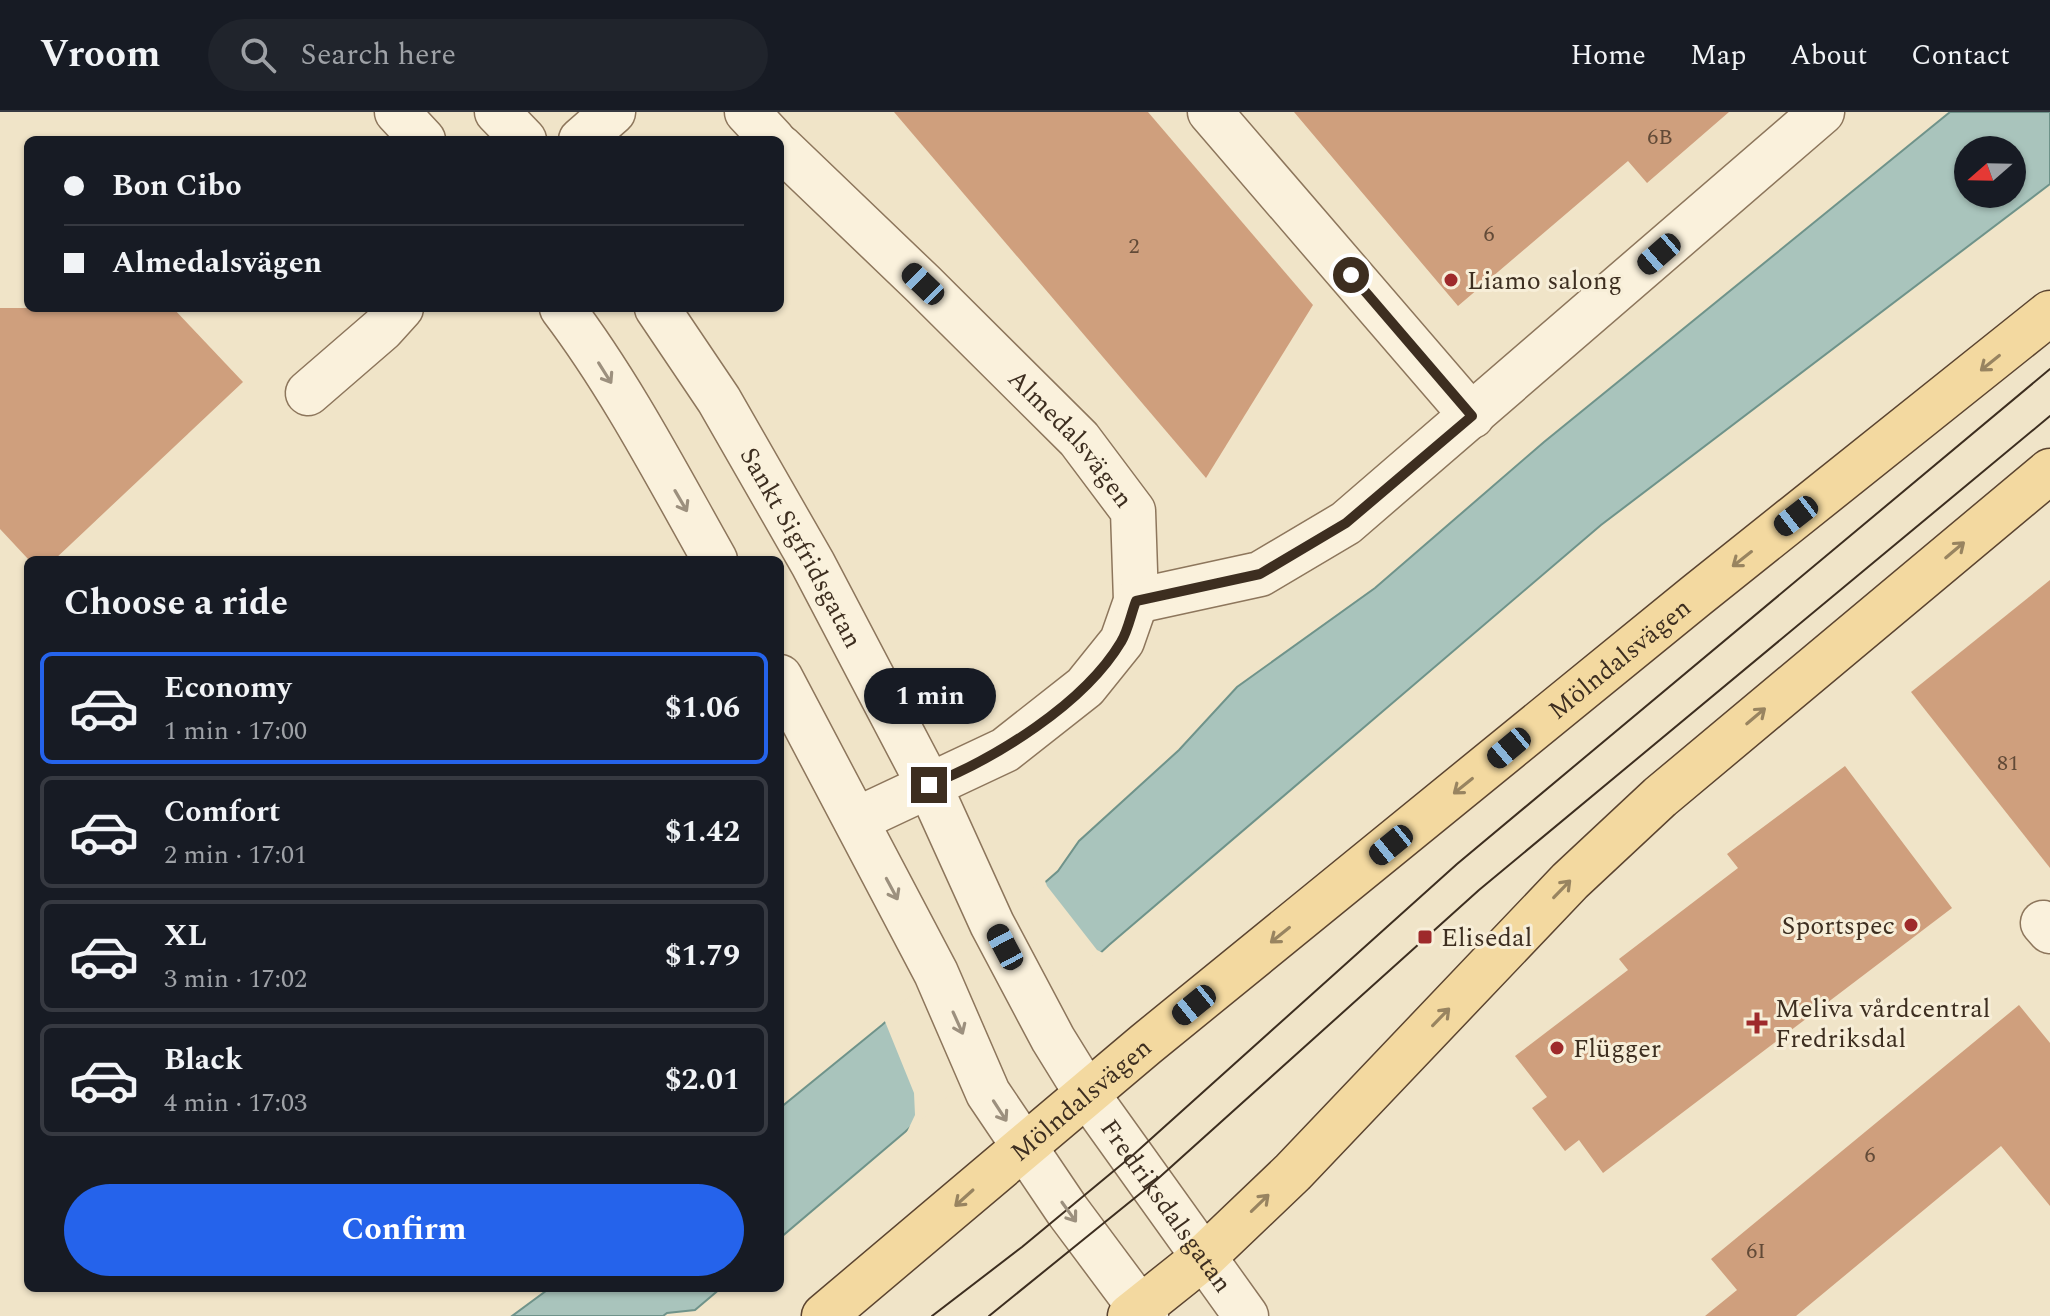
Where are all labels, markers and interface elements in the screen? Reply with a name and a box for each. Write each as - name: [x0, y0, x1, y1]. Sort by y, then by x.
- search box: [208, 19, 768, 91]
- text: Vroom: [40, 26, 160, 84]
- text: Search here: [300, 32, 456, 78]
- icon: search: [236, 33, 280, 77]
- text: Home: [1570, 34, 1646, 77]
- text: Map: [1690, 34, 1746, 77]
- text: About: [1790, 34, 1867, 77]
- text: Contact: [1911, 34, 2010, 77]
- house number: 6B: [1647, 121, 1673, 154]
- north arrow: [1954, 136, 2026, 208]
- map controls: [1954, 136, 2026, 208]
- text: Bon Cibo: [112, 163, 242, 209]
- house number: 6: [1483, 218, 1495, 251]
- car: [1633, 229, 1685, 279]
- house number: 2: [1128, 230, 1140, 263]
- text: Almedalsvägen: [112, 240, 322, 286]
- route start: [1333, 257, 1369, 293]
- car: [897, 259, 949, 309]
- place label: Liamo salong: [1467, 261, 1622, 301]
- marker: Liamo salong: [1442, 271, 1460, 289]
- one-way arrow: [1980, 354, 2001, 371]
- street label: Almedalsvägen: [998, 360, 1143, 517]
- one-way arrow: [598, 361, 614, 384]
- street label: Sankt Sigfridsgatan: [729, 440, 873, 655]
- one-way arrow: [674, 488, 689, 512]
- car: [1770, 492, 1822, 540]
- one-way arrow: [1945, 541, 1966, 559]
- one-way arrow: [1732, 550, 1753, 567]
- text: Choose a ride: [64, 576, 288, 631]
- street label: Mölndalsvägen: [1540, 588, 1700, 730]
- text: Economy: [164, 665, 291, 711]
- callout: 1 min: [863, 669, 995, 725]
- icon: car: [68, 672, 140, 744]
- text: 1 min: [895, 676, 965, 716]
- text: $1.06: [665, 685, 740, 731]
- one-way arrow: [1745, 707, 1765, 725]
- text: 1 min · 17:00: [164, 711, 307, 751]
- car: [1483, 723, 1535, 773]
- house number: 81: [1997, 747, 2019, 780]
- route end: [911, 767, 947, 803]
- one-way arrow: [1453, 777, 1474, 795]
- text: Comfort: [164, 789, 280, 835]
- icon: car: [68, 796, 140, 868]
- text: $1.42: [665, 809, 740, 855]
- car: [1365, 821, 1417, 869]
- text: 2 min · 17:01: [164, 835, 307, 875]
- one-way arrow: [885, 877, 901, 901]
- one-way arrow: [1553, 880, 1571, 900]
- place label: Sportspec: [1782, 906, 1895, 946]
- text: XL: [164, 913, 207, 959]
- marker: Sportspec: [1902, 916, 1920, 934]
- place label: Elisedal: [1441, 918, 1532, 958]
- icon: car: [68, 920, 140, 992]
- car: [983, 920, 1027, 974]
- one-way arrow: [1270, 926, 1291, 944]
- marker: Elisedal: [1416, 928, 1434, 946]
- text: $1.79: [665, 933, 740, 979]
- text: 3 min · 17:02: [164, 959, 307, 999]
- car: [1168, 981, 1220, 1029]
- place label: Meliva vårdcentral Fredriksdal: [1775, 989, 1991, 1059]
- one-way arrow: [1432, 1007, 1451, 1027]
- one-way arrow: [951, 1010, 966, 1034]
- marker: Meliva vårdcentral Fredriksdal: [1746, 1012, 1768, 1034]
- street label: Mölndalsvägen: [1002, 1028, 1161, 1172]
- place label: Flügger: [1573, 1029, 1661, 1069]
- text: Black: [164, 1037, 243, 1083]
- marker: Flügger: [1548, 1039, 1566, 1057]
- icon: car: [68, 1044, 140, 1116]
- text: $2.01: [665, 1057, 740, 1103]
- text: 4 min · 17:03: [164, 1083, 307, 1123]
- one-way arrow: [992, 1099, 1008, 1122]
- street label: Fredriksdalsgatan: [1090, 1111, 1242, 1301]
- house number: 6: [1864, 1139, 1876, 1172]
- button: Confirm: [64, 1184, 744, 1276]
- one-way arrow: [954, 1188, 975, 1207]
- one-way arrow: [1250, 1194, 1270, 1213]
- one-way arrow: [1061, 1200, 1077, 1222]
- house number: 6I: [1746, 1235, 1766, 1268]

